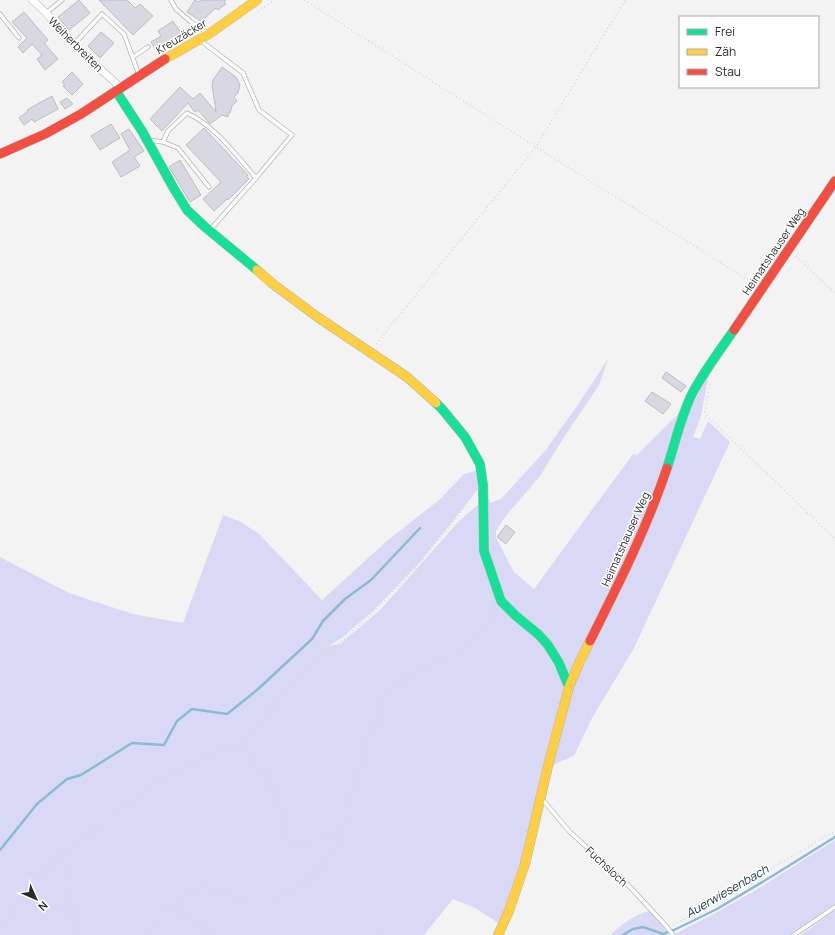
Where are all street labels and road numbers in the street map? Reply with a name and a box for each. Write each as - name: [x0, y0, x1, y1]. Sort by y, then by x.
- street label: Weiherbreiten: [45, 13, 107, 75]
- street label: Kreuzäcker: [153, 15, 209, 57]
- street label: Heimatshauser Weg: [738, 204, 808, 298]
- street label: Heimatshauser Weg: [597, 489, 653, 589]
- street label: Fuchsloch: [583, 843, 631, 889]

